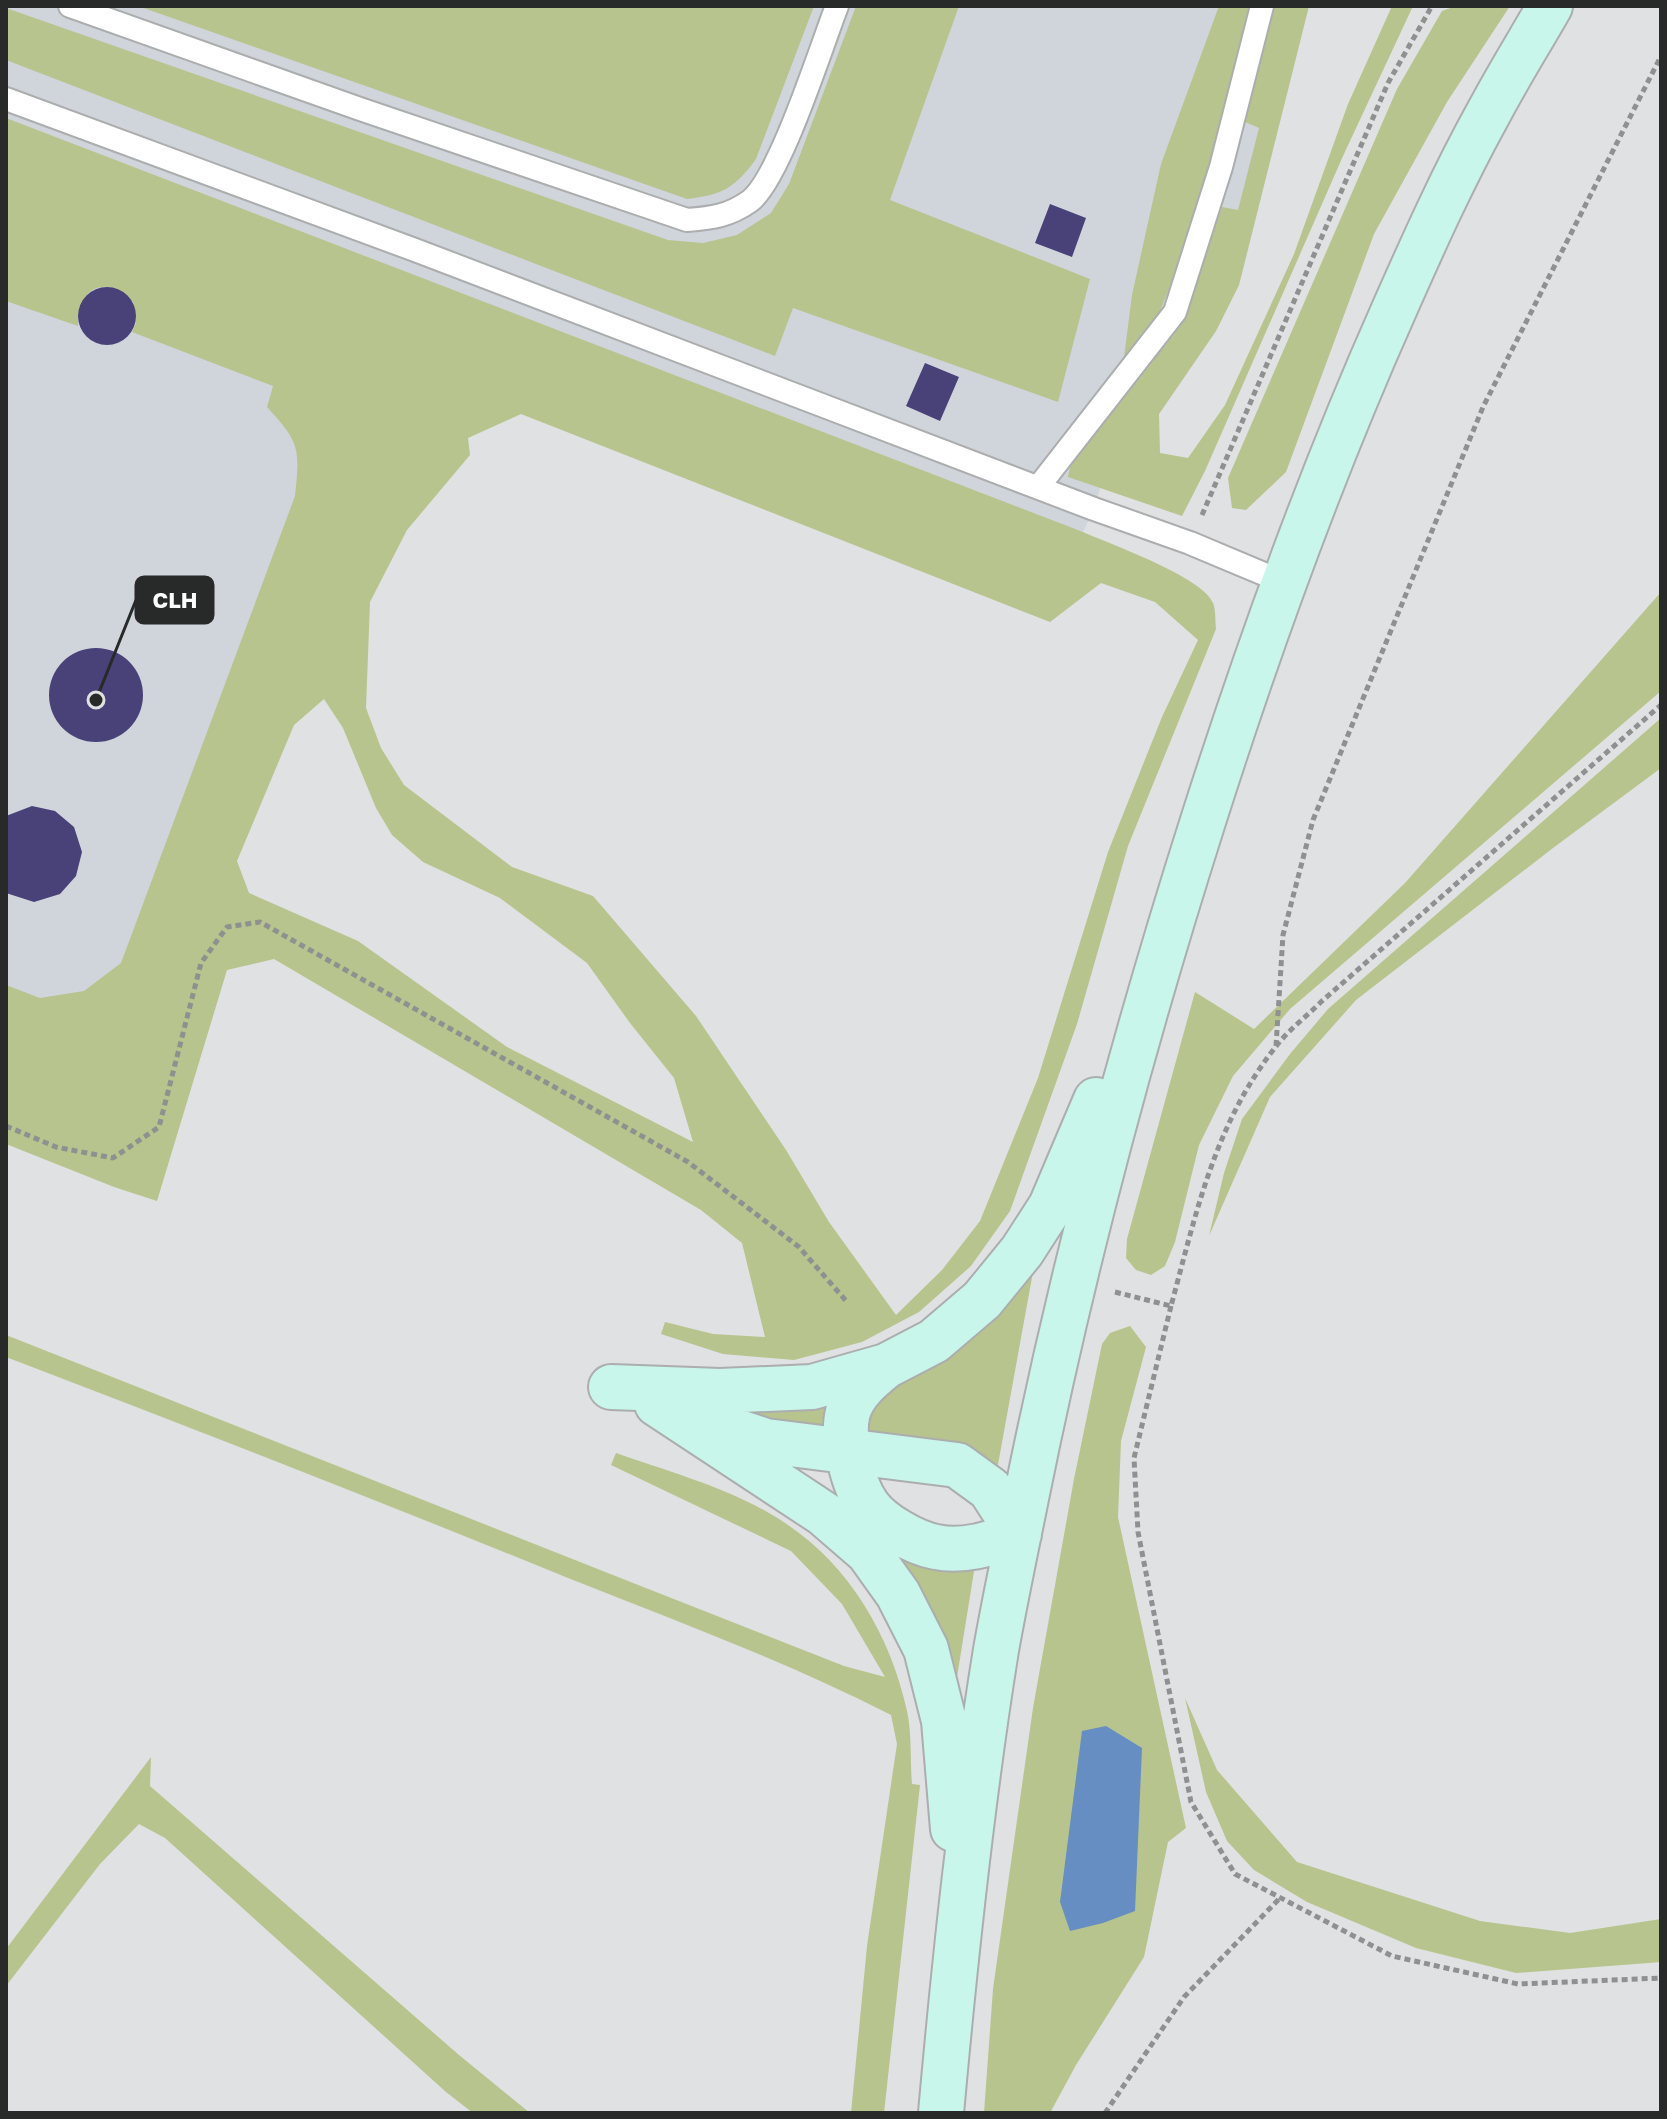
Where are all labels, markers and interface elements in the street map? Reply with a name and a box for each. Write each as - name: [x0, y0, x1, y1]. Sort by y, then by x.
- callout: CLH: [136, 577, 213, 623]
- text: CLH: [153, 586, 197, 613]

